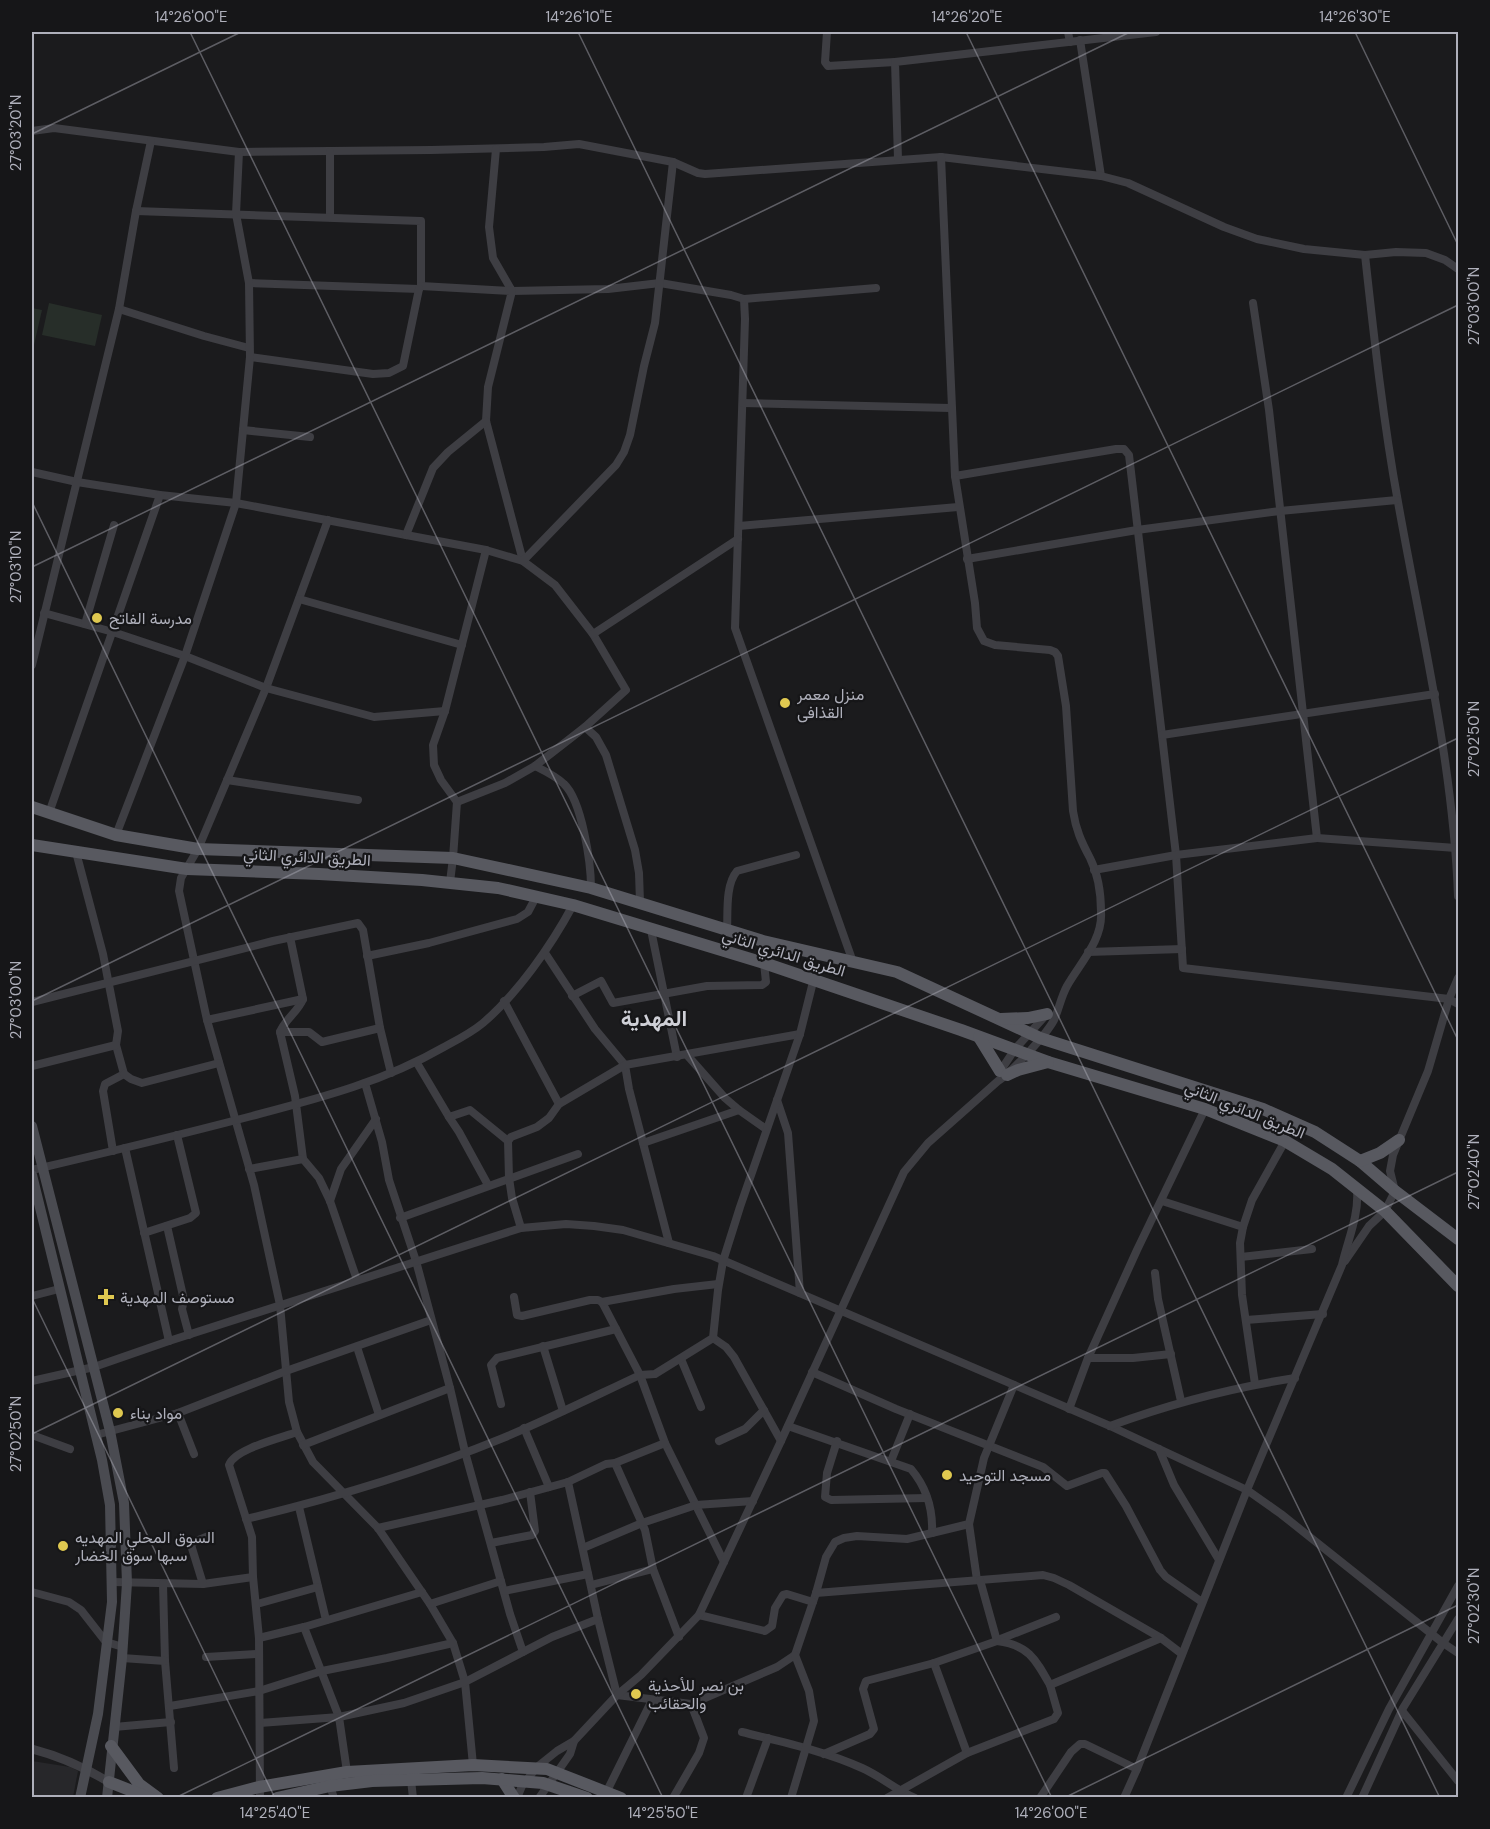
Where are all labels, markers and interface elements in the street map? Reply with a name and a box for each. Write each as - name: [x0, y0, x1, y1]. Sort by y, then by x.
- text: 14°26'00"E: [155, 7, 227, 27]
- text: 14°26'10"E: [545, 7, 613, 27]
- text: 14°26'20"E: [932, 7, 1002, 27]
- text: 14°26'30"E: [1319, 7, 1391, 27]
- text: 27°03'20"N: [6, 95, 26, 171]
- text: 27°03'00"N: [1464, 267, 1484, 345]
- text: 27°03'10"N: [6, 531, 26, 603]
- place label: مدرسة الفاتح: [109, 608, 192, 630]
- marker: مدرسة الفاتح: [90, 611, 104, 625]
- place label: منزل معمر القذافى: [796, 684, 864, 723]
- marker: منزل معمر القذافى: [778, 696, 792, 710]
- text: 27°02'50"N: [1464, 701, 1484, 777]
- street label: الطريق الدائري الثاني: [243, 843, 371, 874]
- street label: الطريق الدائري الثاني: [719, 924, 848, 985]
- text: 27°03'00"N: [6, 961, 26, 1039]
- district label: المهدية: [621, 1004, 687, 1033]
- street label: الطريق الدائري الثاني: [1181, 1076, 1308, 1146]
- text: 27°02'40"N: [1464, 1134, 1484, 1210]
- place label: مستوصف المهدية: [120, 1287, 235, 1308]
- marker: مستوصف المهدية: [97, 1288, 115, 1306]
- text: 27°02'50"N: [6, 1396, 26, 1472]
- place label: مواد بناء: [130, 1403, 182, 1424]
- marker: مواد بناء: [111, 1406, 125, 1420]
- place label: مسجد التوحيد: [959, 1465, 1051, 1486]
- marker: مسجد التوحيد: [940, 1468, 954, 1482]
- place label: السوق المحلي المهديه سبها سوق الخضار: [74, 1527, 215, 1566]
- marker: السوق المحلي المهديه سبها سوق الخضار: [56, 1539, 70, 1553]
- text: 27°02'30"N: [1464, 1568, 1484, 1644]
- place label: بن نصر للأحذية والحقائب: [648, 1675, 744, 1714]
- marker: بن نصر للأحذية والحقائب: [629, 1687, 643, 1701]
- text: 14°25'40"E: [240, 1803, 310, 1823]
- text: 14°25'50"E: [628, 1803, 698, 1823]
- text: 14°26'00"E: [1015, 1803, 1087, 1823]

